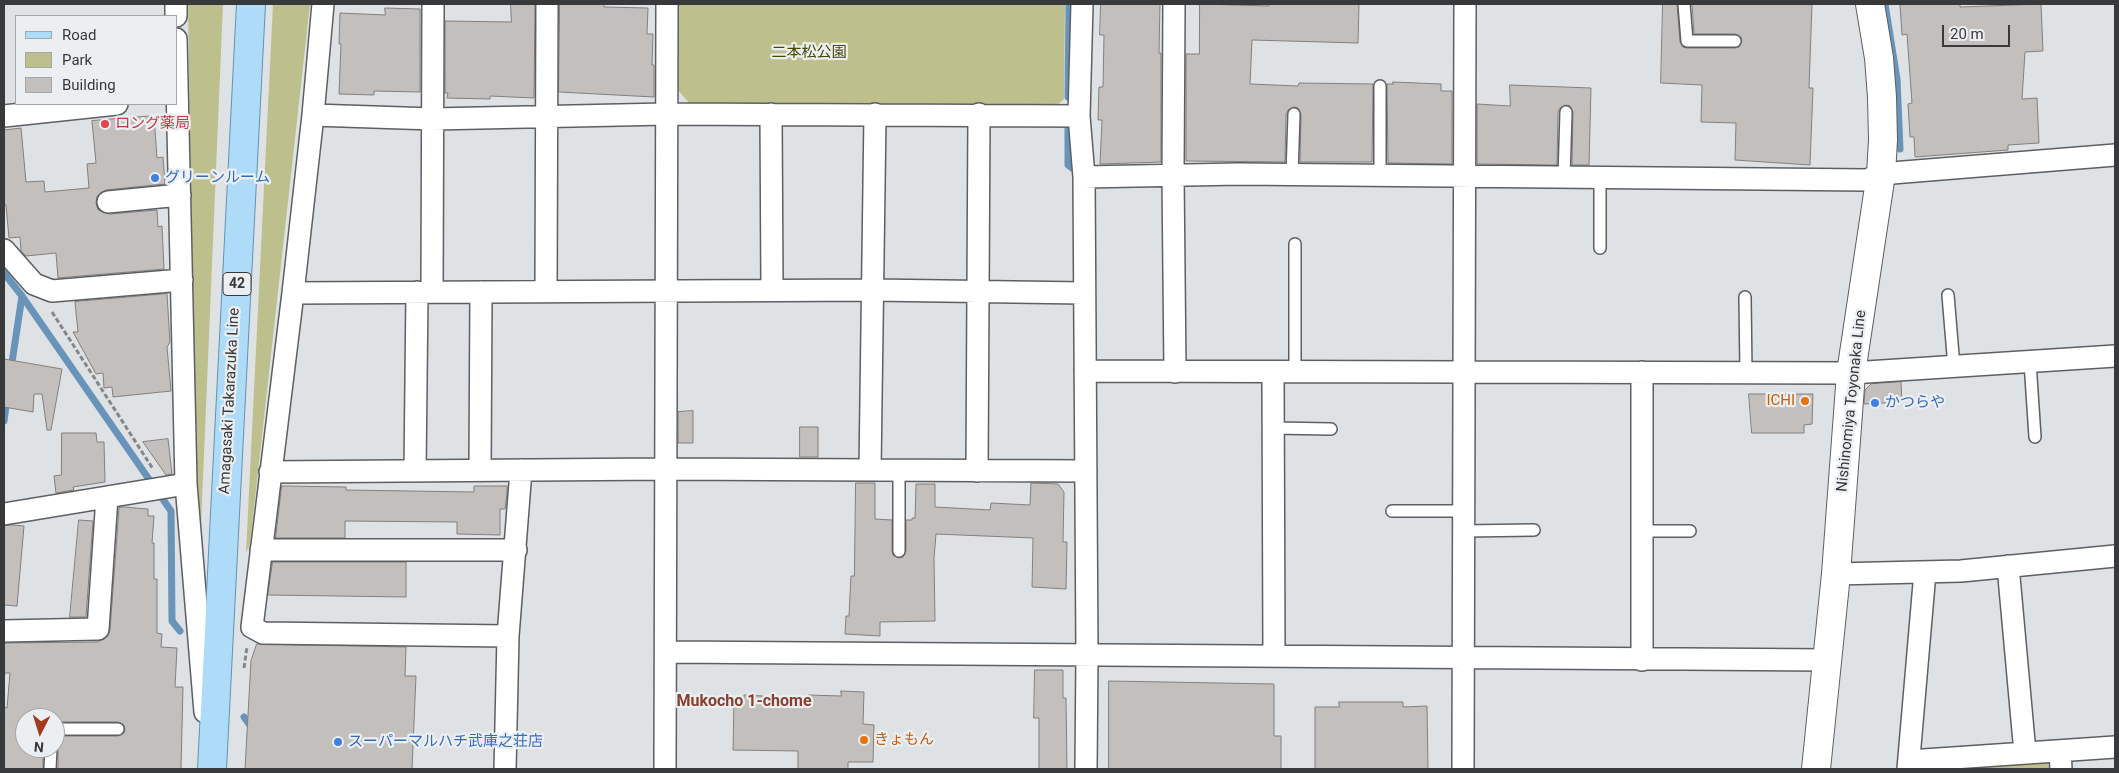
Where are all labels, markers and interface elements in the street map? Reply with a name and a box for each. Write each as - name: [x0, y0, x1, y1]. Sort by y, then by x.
- legend: [15, 15, 178, 105]
- scale bar: [1944, 15, 2012, 47]
- text: 20 m: [1950, 25, 1984, 43]
- text: Road: [62, 26, 96, 44]
- park label: 二本松公園: [772, 44, 846, 62]
- text: Park: [62, 51, 92, 69]
- text: Building: [62, 76, 116, 94]
- place label: ロング薬局: [115, 115, 190, 133]
- marker: ロング薬局: [99, 118, 111, 130]
- place label: グリーンルーム: [165, 169, 270, 187]
- marker: グリーンルーム: [149, 172, 161, 184]
- road number: 42: [223, 272, 251, 296]
- street label: Amagasaki Takarazuka Line: [216, 307, 244, 495]
- street label: Nishinomiya Toyonaka Line: [1834, 309, 1870, 493]
- place label: ICHI: [1766, 392, 1795, 410]
- place label: かつらや: [1885, 394, 1945, 412]
- marker: ICHI: [1799, 395, 1811, 407]
- marker: かつらや: [1869, 397, 1881, 409]
- district label: Mukocho 1-chome: [676, 692, 812, 712]
- north arrow: [15, 708, 65, 758]
- place label: きょもん: [874, 731, 934, 749]
- place label: スーパーマルハチ武庫之荘店: [348, 733, 543, 751]
- marker: きょもん: [858, 734, 870, 746]
- marker: スーパーマルハチ武庫之荘店: [332, 736, 344, 748]
- text: N: [33, 739, 44, 755]

